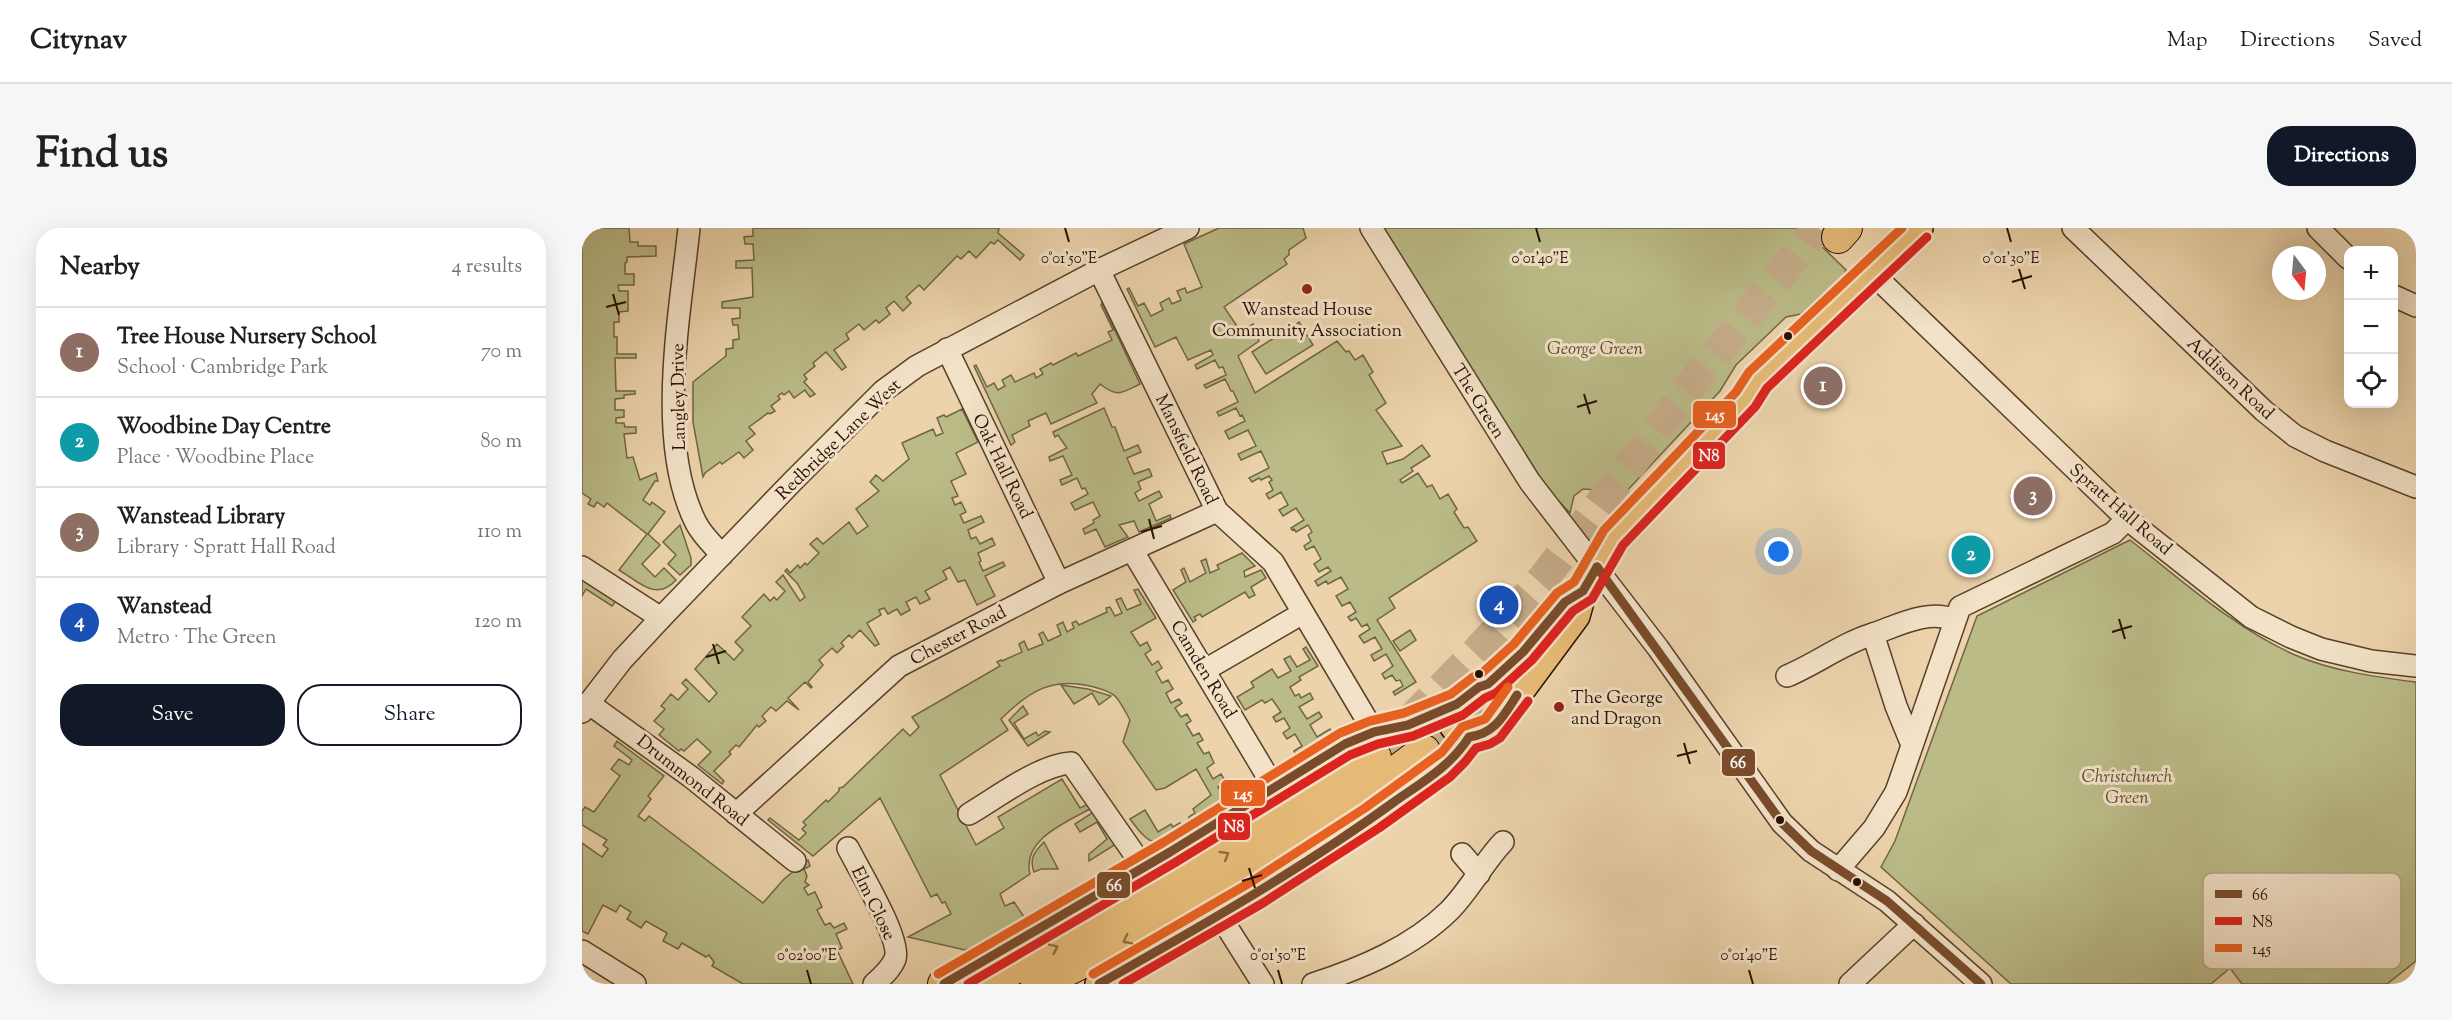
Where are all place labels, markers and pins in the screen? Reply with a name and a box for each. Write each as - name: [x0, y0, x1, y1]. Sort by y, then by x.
- marker: Wanstead House Community Association: [1300, 282, 1314, 296]
- place label: Wanstead House Community Association: [1212, 298, 1402, 345]
- unlabelled marker: [1782, 330, 1794, 342]
- pin: 1: [1804, 364, 1842, 408]
- pin: 3: [2014, 474, 2052, 518]
- pin: 2: [1952, 532, 1990, 578]
- pin: 4: [1480, 582, 1518, 628]
- unlabelled marker: [1473, 668, 1485, 680]
- place label: The George and Dragon: [1571, 686, 1663, 733]
- marker: The George and Dragon: [1552, 700, 1566, 714]
- unlabelled marker: [1774, 814, 1786, 826]
- unlabelled marker: [1851, 876, 1863, 888]

